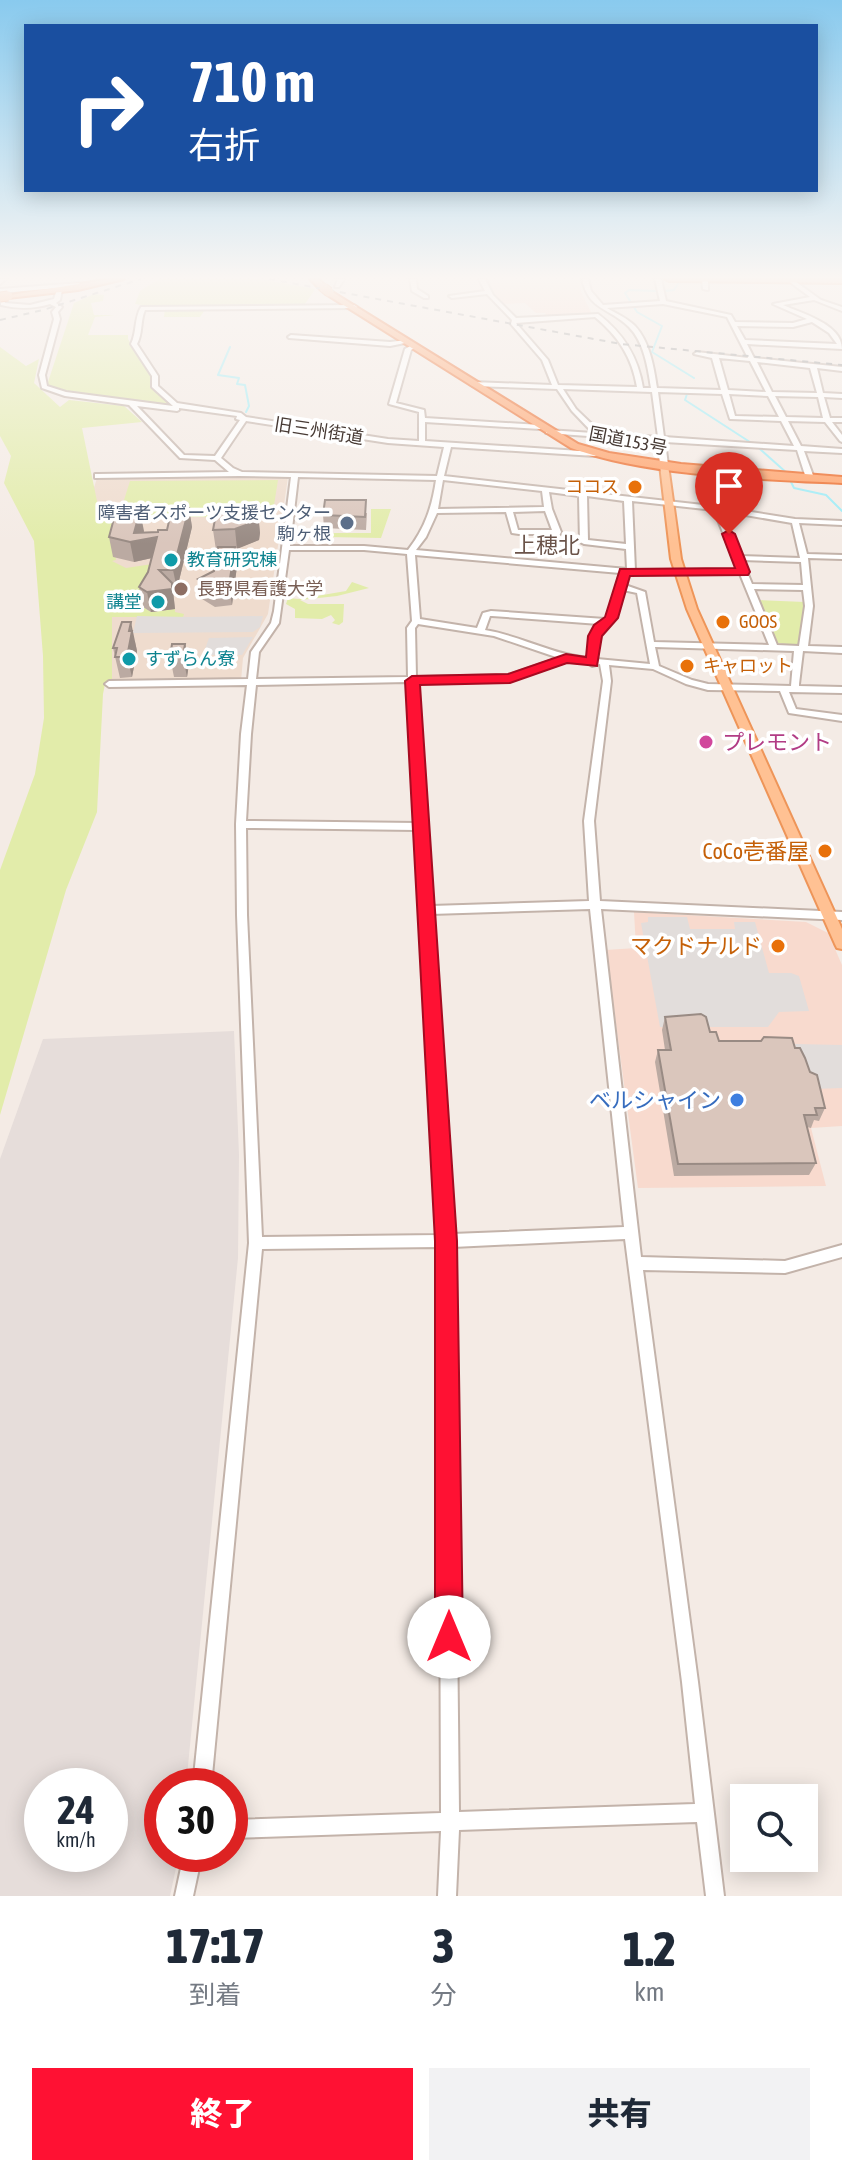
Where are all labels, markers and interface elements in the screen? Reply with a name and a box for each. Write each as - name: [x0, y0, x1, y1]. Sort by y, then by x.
- text: 710 m: [188, 50, 315, 114]
- icon: right: [56, 56, 160, 160]
- text: 右折: [188, 124, 260, 166]
- street label: 旧三州街道: [273, 413, 365, 448]
- street label: 国道153号: [587, 423, 669, 458]
- pin: [695, 452, 763, 534]
- icon: arrive: [707, 464, 751, 508]
- place label: ココス: [565, 476, 619, 497]
- marker: ココス: [626, 478, 644, 496]
- place label: 障害者スポーツ支援センター 駒ヶ根: [97, 502, 331, 544]
- marker: 障害者スポーツ支援センター 駒ヶ根: [338, 514, 356, 532]
- district label: 上穂北: [514, 532, 580, 558]
- place label: 教育研究棟: [187, 549, 277, 570]
- marker: 教育研究棟: [162, 551, 180, 569]
- place label: 長野県看護大学: [197, 578, 323, 599]
- marker: 長野県看護大学: [172, 580, 190, 598]
- place label: 講堂: [106, 591, 142, 612]
- marker: 講堂: [149, 593, 167, 611]
- place label: GOOS: [739, 611, 778, 632]
- marker: GOOS: [714, 613, 732, 631]
- place label: すずらん寮: [145, 648, 235, 669]
- marker: すずらん寮: [120, 650, 138, 668]
- place label: キャロット: [703, 655, 793, 676]
- marker: キャロット: [678, 657, 696, 675]
- place label: プレモント: [722, 729, 832, 755]
- marker: プレモント: [697, 733, 715, 751]
- place label: CoCo壱番屋: [703, 838, 809, 864]
- marker: CoCo壱番屋: [816, 842, 834, 860]
- place label: マクドナルド: [630, 933, 762, 959]
- marker: マクドナルド: [769, 937, 787, 955]
- place label: ベルシャイン: [589, 1087, 721, 1113]
- marker: ベルシャイン: [728, 1091, 746, 1109]
- position arrow: [407, 1595, 491, 1679]
- speed limit sign: 30: [144, 1768, 248, 1872]
- map controls: [730, 1784, 818, 1872]
- button: search: [730, 1784, 818, 1872]
- text: 24: [57, 1787, 95, 1832]
- text: km/h: [56, 1828, 96, 1851]
- text: 17:17: [166, 1918, 265, 1973]
- text: 3: [432, 1918, 455, 1973]
- text: 1.2: [622, 1921, 676, 1976]
- text: km: [634, 1977, 664, 2007]
- text: 到着: [189, 1980, 241, 2010]
- text: 分: [431, 1980, 457, 2010]
- button: 終了: [32, 2068, 413, 2160]
- button: 共有: [429, 2068, 810, 2160]

